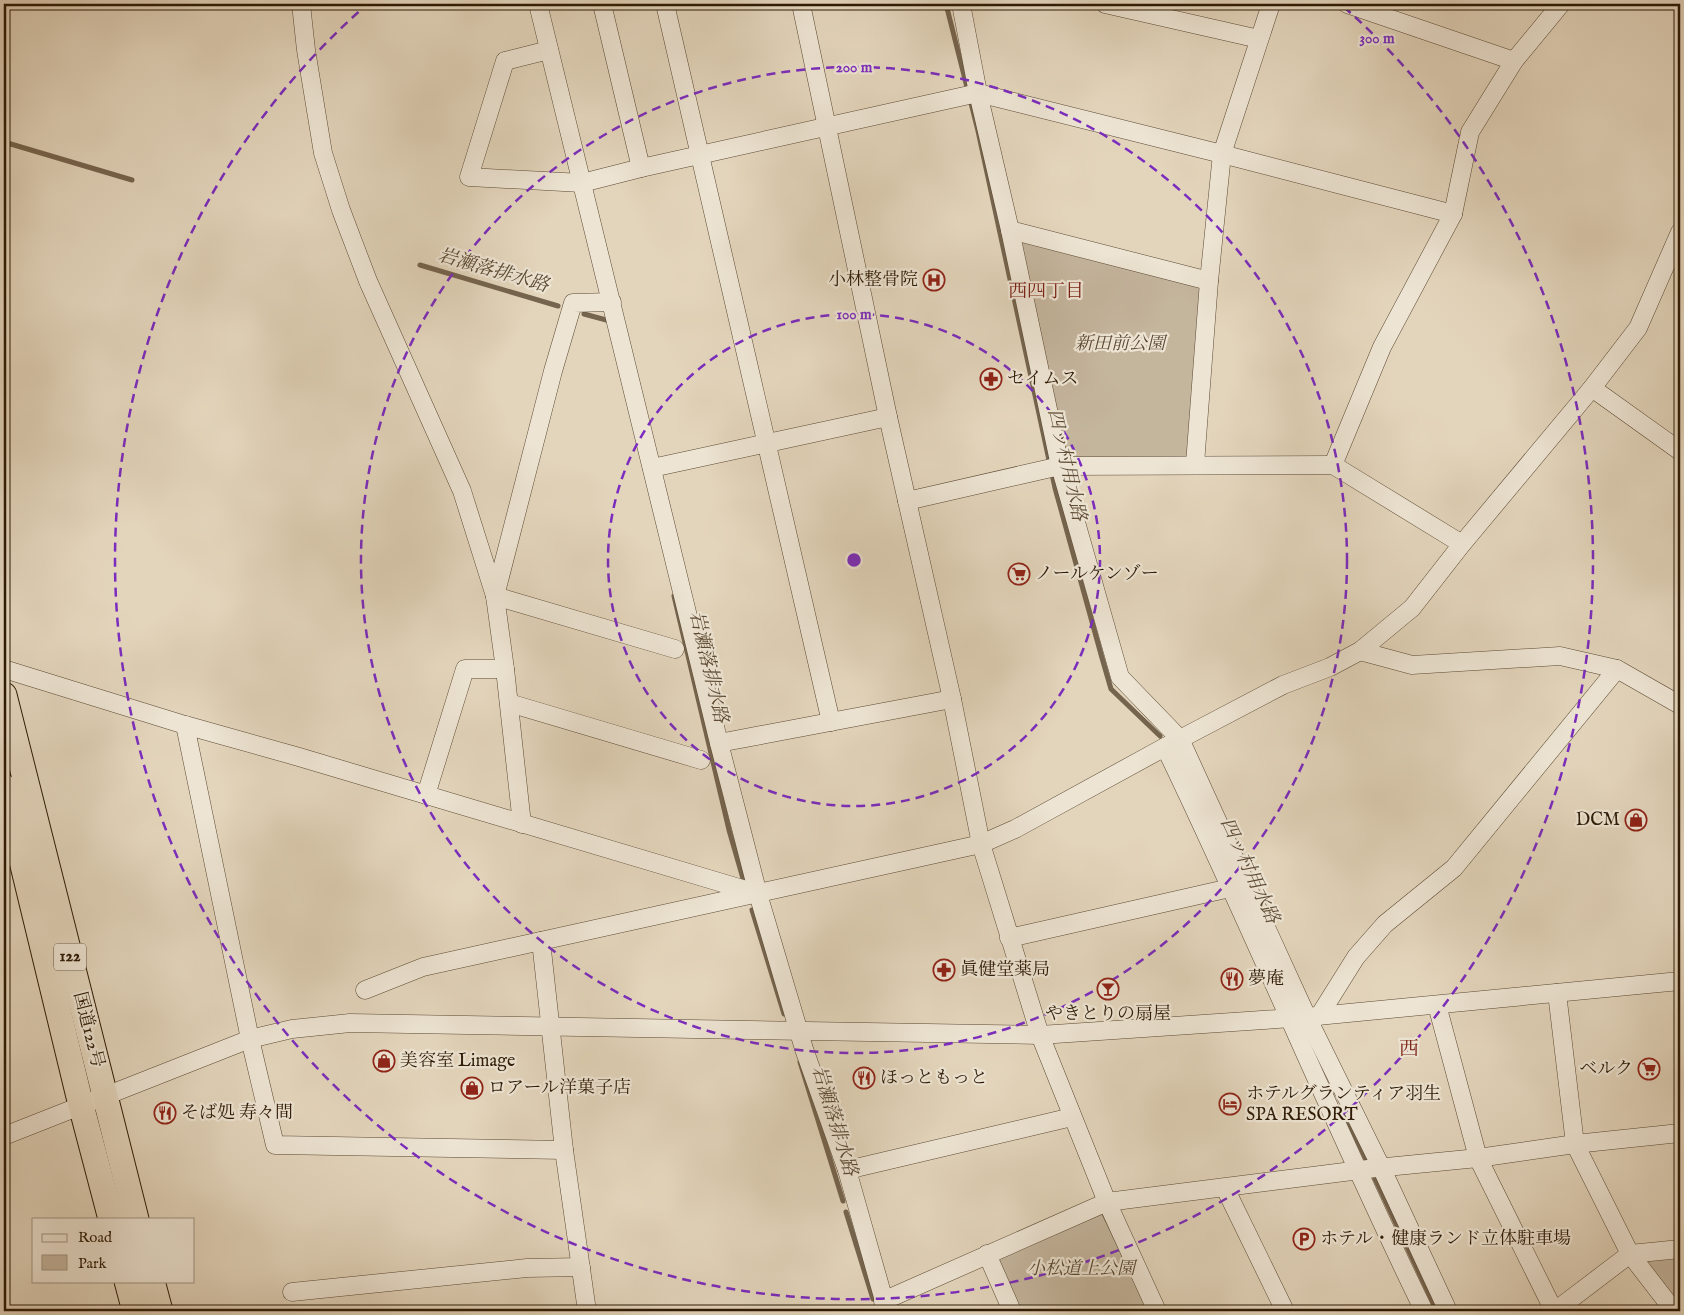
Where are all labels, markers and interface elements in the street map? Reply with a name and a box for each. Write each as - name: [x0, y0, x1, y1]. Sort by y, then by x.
- text: 300 m: [1359, 29, 1395, 48]
- text: 200 m: [836, 58, 873, 77]
- water label: 岩瀬落排水路: [435, 244, 553, 299]
- hospital icon: 小林整骨院: [922, 268, 946, 292]
- place label: 小林整骨院: [828, 269, 918, 292]
- district label: 西四丁目: [1008, 280, 1084, 304]
- text: 100 m: [836, 305, 872, 324]
- park label: 新田前公園: [1075, 333, 1168, 356]
- pharmacy icon: セイムス: [979, 367, 1003, 391]
- place label: セイムス: [1007, 368, 1078, 391]
- water label: 四ッ村用水路: [1041, 407, 1091, 525]
- centre of rings: [845, 551, 863, 569]
- supermarket icon: ノールケンゾー: [1007, 562, 1031, 586]
- place label: ノールケンゾー: [1035, 563, 1159, 586]
- water label: 岩瀬落排水路: [683, 609, 733, 727]
- shop icon: DCM: [1624, 808, 1648, 832]
- place label: DCM: [1576, 809, 1620, 832]
- water label: 四ッ村用水路: [1214, 814, 1285, 930]
- road number: 122: [54, 944, 86, 970]
- pharmacy icon: 眞健堂薬局: [932, 958, 956, 982]
- place label: 眞健堂薬局: [960, 959, 1050, 982]
- restaurant icon: 夢庵: [1220, 967, 1244, 991]
- place label: 夢庵: [1248, 968, 1284, 991]
- bar icon: やきとりの扇屋: [1096, 977, 1120, 1001]
- street label: 国道122号: [67, 990, 109, 1070]
- place label: やきとりの扇屋: [1045, 1003, 1171, 1026]
- district label: 西: [1399, 1037, 1419, 1062]
- shop icon: 美容室 Limage: [372, 1049, 396, 1073]
- place label: 美容室 Limage: [400, 1050, 515, 1073]
- supermarket icon: ベルク: [1637, 1057, 1661, 1081]
- place label: ベルク: [1579, 1058, 1633, 1081]
- water label: 岩瀬落排水路: [806, 1063, 863, 1181]
- restaurant icon: ほっともっと: [852, 1066, 876, 1090]
- place label: ほっともっと: [880, 1067, 988, 1090]
- shop icon: ロアール洋菓子店: [460, 1076, 484, 1100]
- place label: ロアール洋菓子店: [488, 1077, 631, 1100]
- place label: ホテルグランティア羽生 SPA RESORT: [1246, 1083, 1441, 1127]
- hotel icon: ホテルグランティア羽生 SPA RESORT: [1218, 1092, 1242, 1116]
- restaurant icon: そば処 寿々間: [153, 1101, 177, 1125]
- place label: そば処 寿々間: [181, 1102, 293, 1125]
- legend: [32, 1218, 195, 1282]
- parking icon: ホテル・健康ランド立体駐車場: [1292, 1227, 1316, 1251]
- text: Road: [78, 1228, 113, 1247]
- place label: ホテル・健康ランド立体駐車場: [1320, 1228, 1571, 1251]
- text: Park: [78, 1254, 108, 1273]
- park label: 小松道上公園: [1027, 1258, 1138, 1281]

